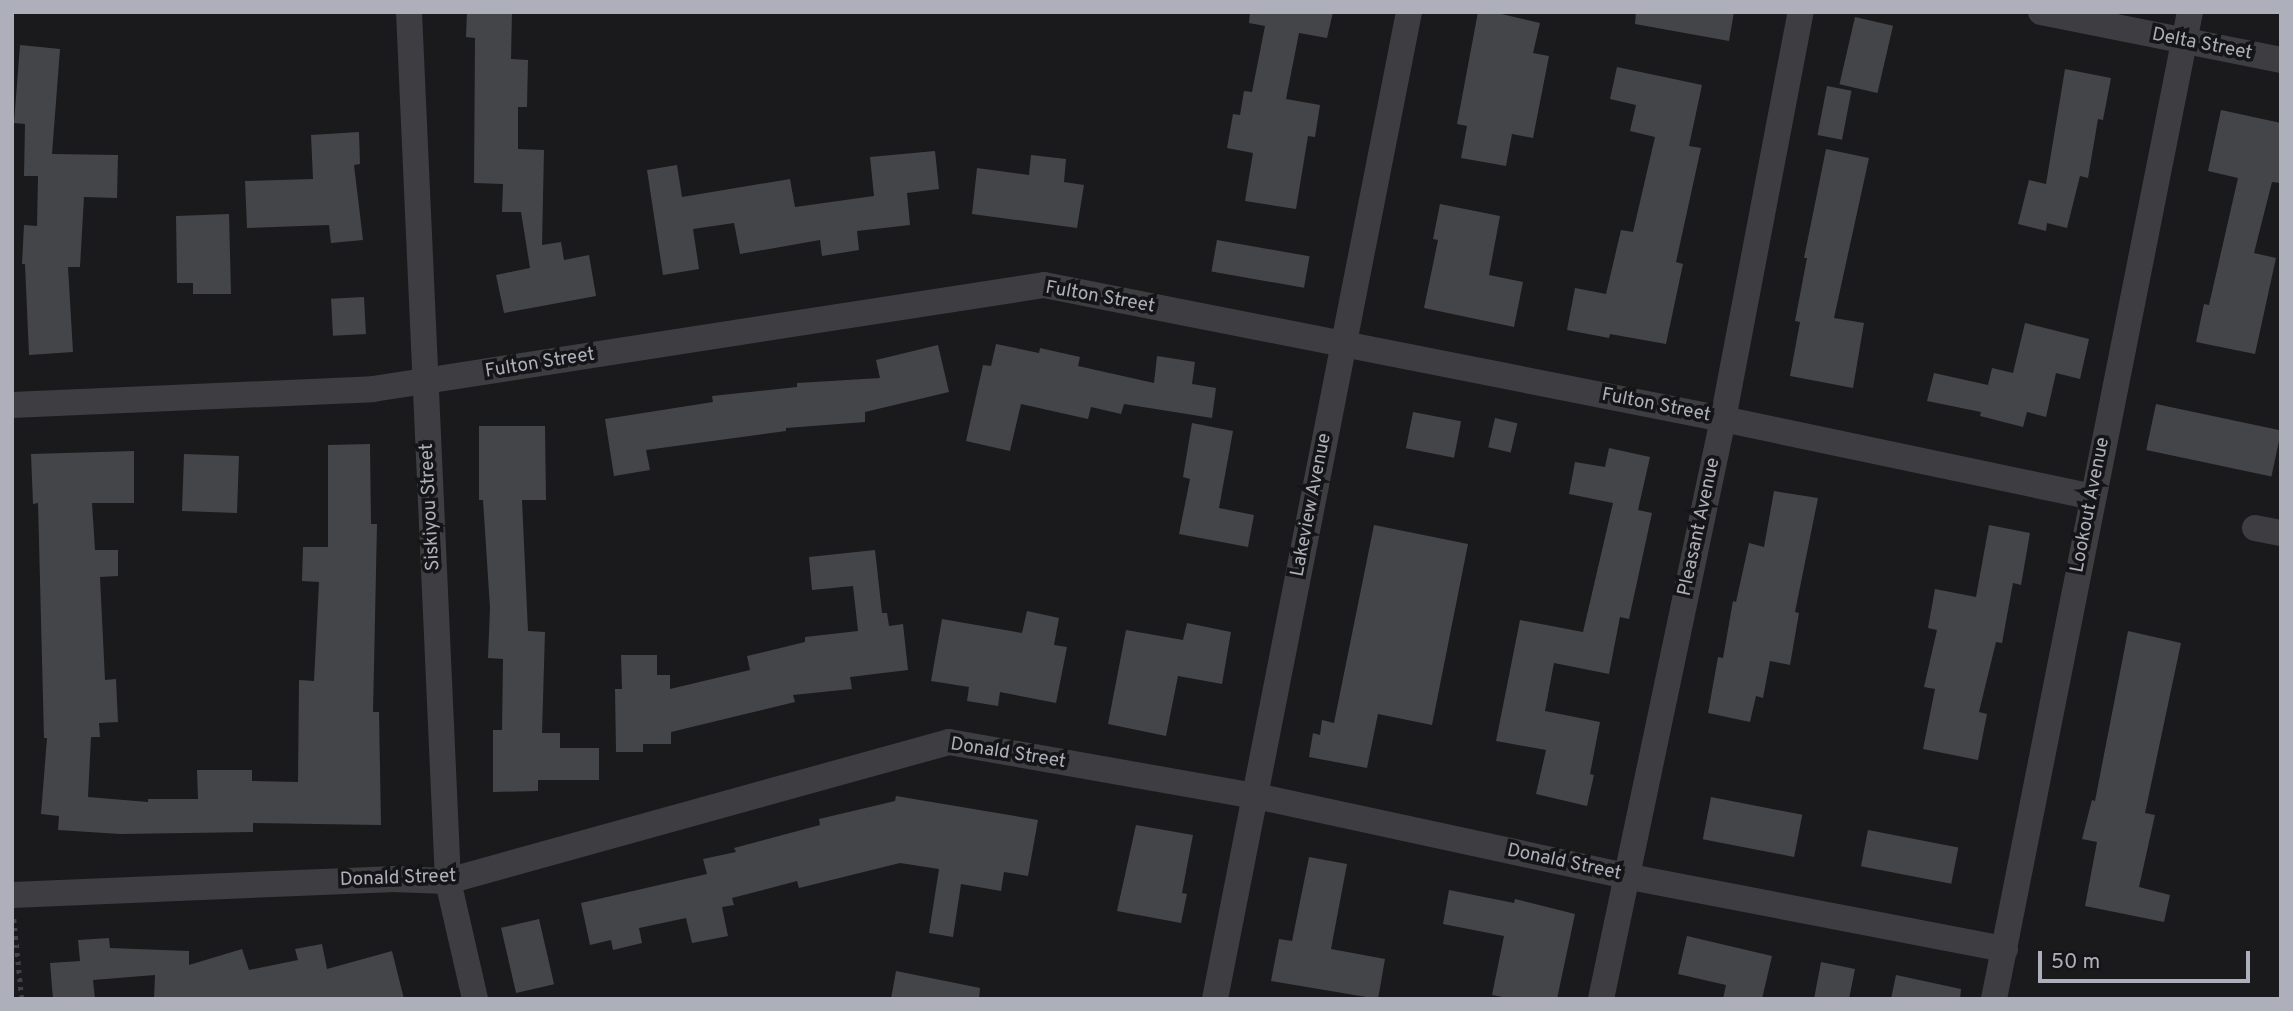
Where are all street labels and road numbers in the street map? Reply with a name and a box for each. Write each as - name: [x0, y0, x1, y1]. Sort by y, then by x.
- street label: Delta Street: [2150, 24, 2254, 66]
- street label: Fulton Street: [1044, 277, 1156, 319]
- street label: Fulton Street: [484, 344, 596, 384]
- street label: Fulton Street: [1600, 384, 1712, 428]
- street label: Lakeview Avenue: [1287, 431, 1337, 579]
- street label: Lookout Avenue: [2067, 435, 2115, 575]
- street label: Siskiyou Street: [416, 442, 446, 572]
- street label: Pleasant Avenue: [1674, 455, 1726, 599]
- street label: Donald Street: [949, 734, 1067, 774]
- street label: Donald Street: [1505, 840, 1623, 886]
- street label: Donald Street: [339, 866, 457, 892]

